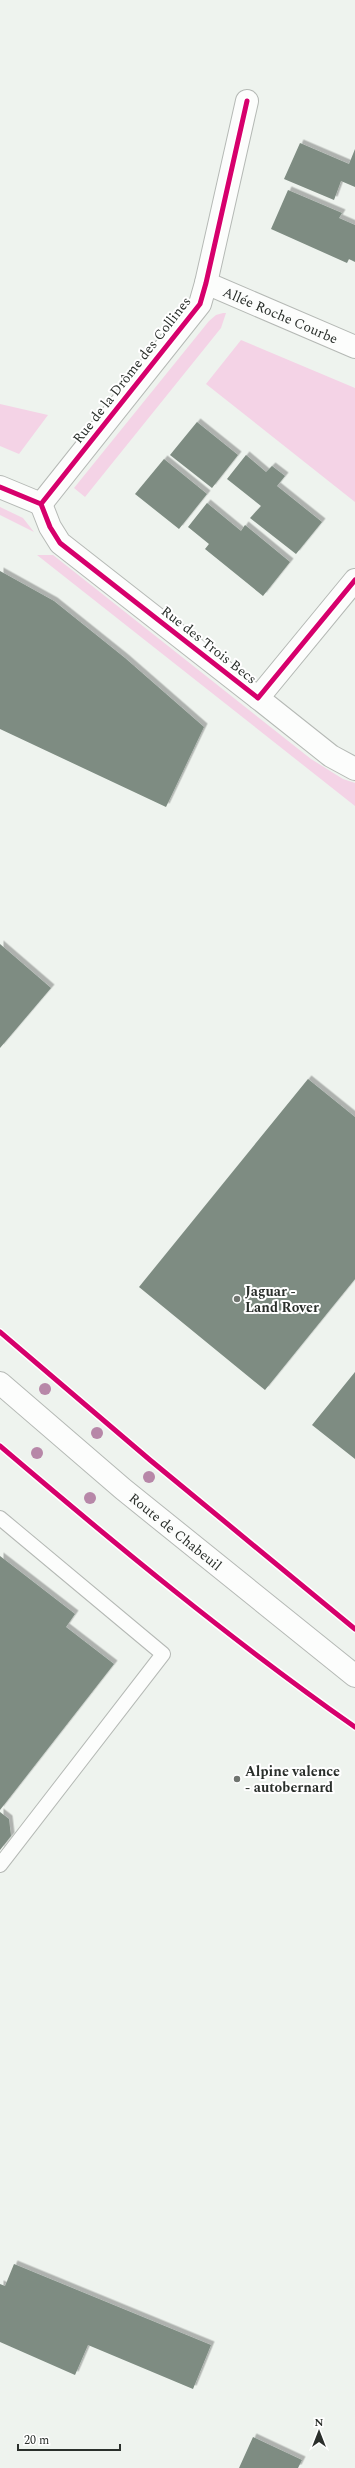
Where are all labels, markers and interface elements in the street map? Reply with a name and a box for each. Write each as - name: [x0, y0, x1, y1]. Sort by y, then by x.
- street label: Allée Roche Courbe: [219, 281, 342, 349]
- street label: Rue de la Drôme des Collines: [68, 292, 196, 448]
- street label: Rue des Trois Becs: [157, 601, 261, 689]
- place label: Jaguar - Land Rover: [245, 1281, 319, 1318]
- marker: Jaguar - Land Rover: [232, 1294, 242, 1304]
- street label: Route de Chabeuil: [125, 1487, 227, 1575]
- place label: Alpine valence - autobernard: [245, 1761, 340, 1798]
- marker: Alpine valence - autobernard: [232, 1774, 242, 1784]
- north arrow: [299, 2412, 339, 2452]
- text: N: [315, 2414, 324, 2431]
- scale bar: [18, 2426, 120, 2452]
- text: 20 m: [24, 2431, 49, 2450]

